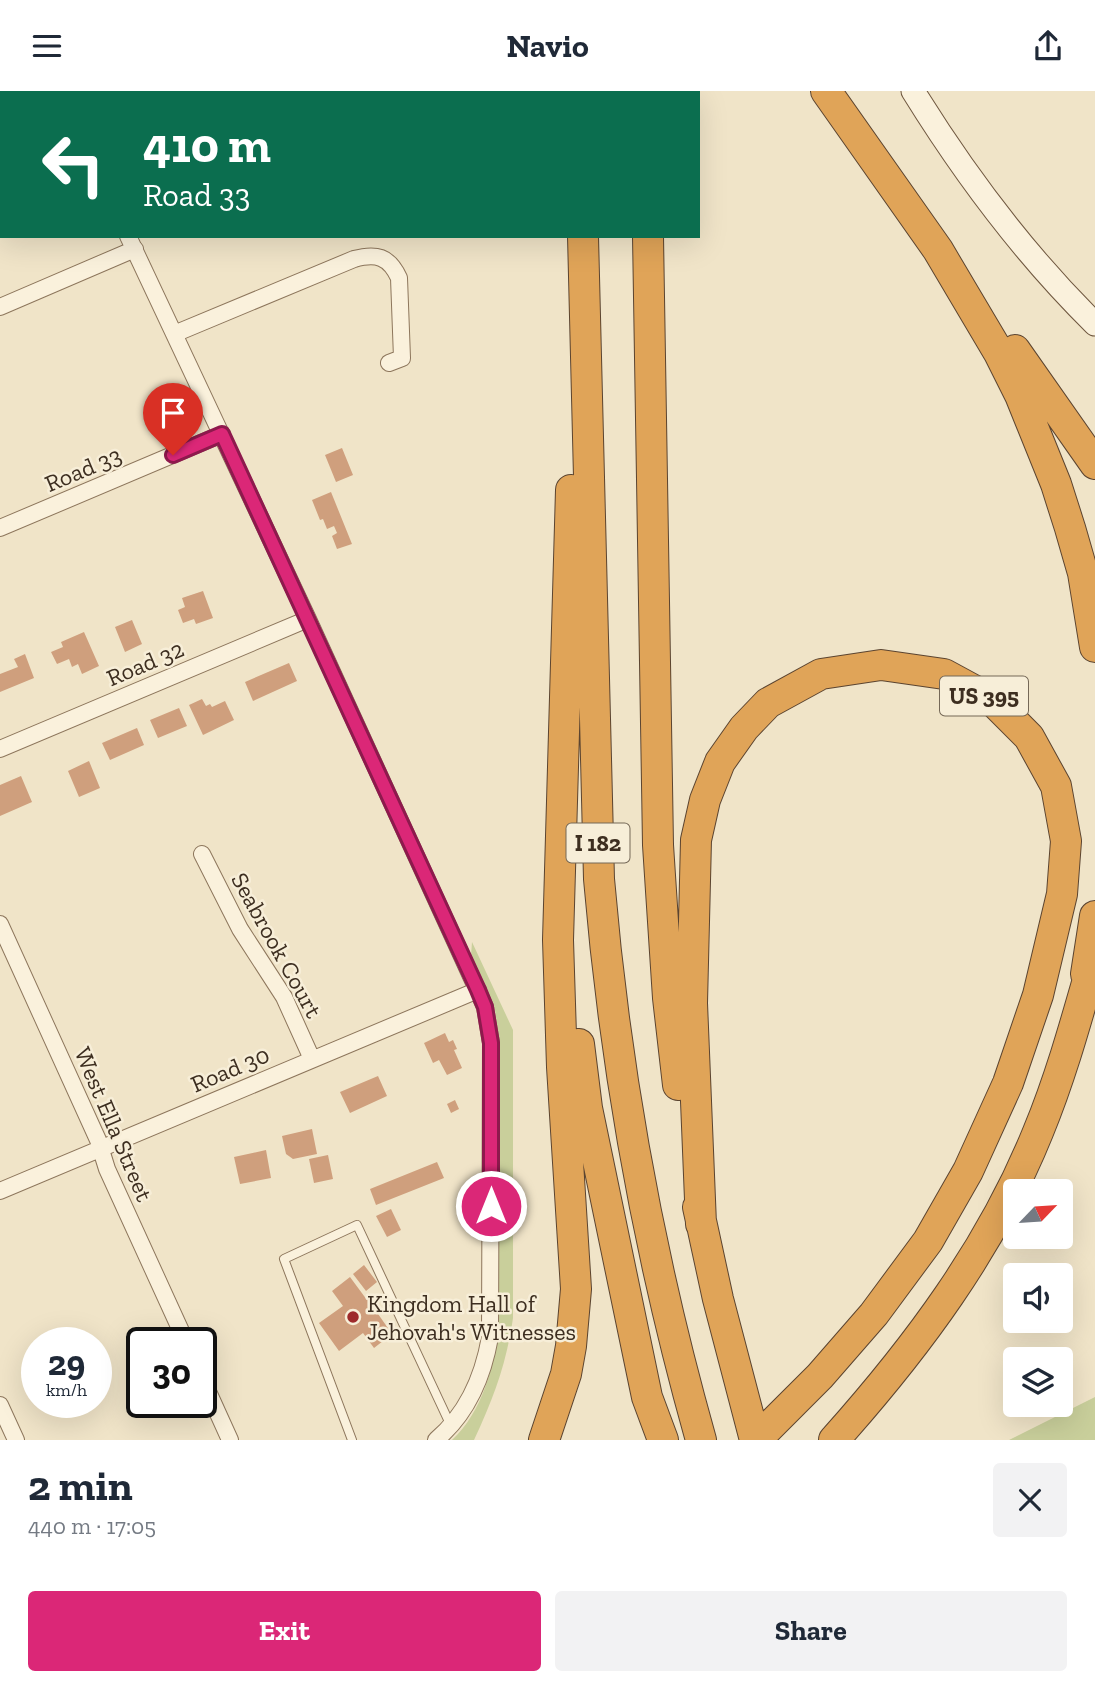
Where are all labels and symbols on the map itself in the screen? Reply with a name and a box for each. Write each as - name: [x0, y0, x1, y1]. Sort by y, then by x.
- pin: [143, 383, 203, 455]
- street label: Road 33: [40, 440, 126, 498]
- street label: Road 32: [102, 634, 188, 692]
- road number: US 395: [940, 677, 1028, 715]
- road number: I 182: [566, 823, 630, 863]
- street label: Seabrook Court: [225, 867, 329, 1023]
- street label: Road 30: [186, 1040, 274, 1098]
- street label: West Ella Street: [68, 1043, 160, 1206]
- position arrow: [454, 1169, 528, 1243]
- north arrow: [1003, 1179, 1073, 1249]
- place label: Kingdom Hall of Jehovah's Witnesses: [367, 1289, 576, 1346]
- marker: Kingdom Hall of Jehovah's Witnesses: [345, 1309, 361, 1325]
- speed limit sign: 30: [126, 1327, 217, 1418]

